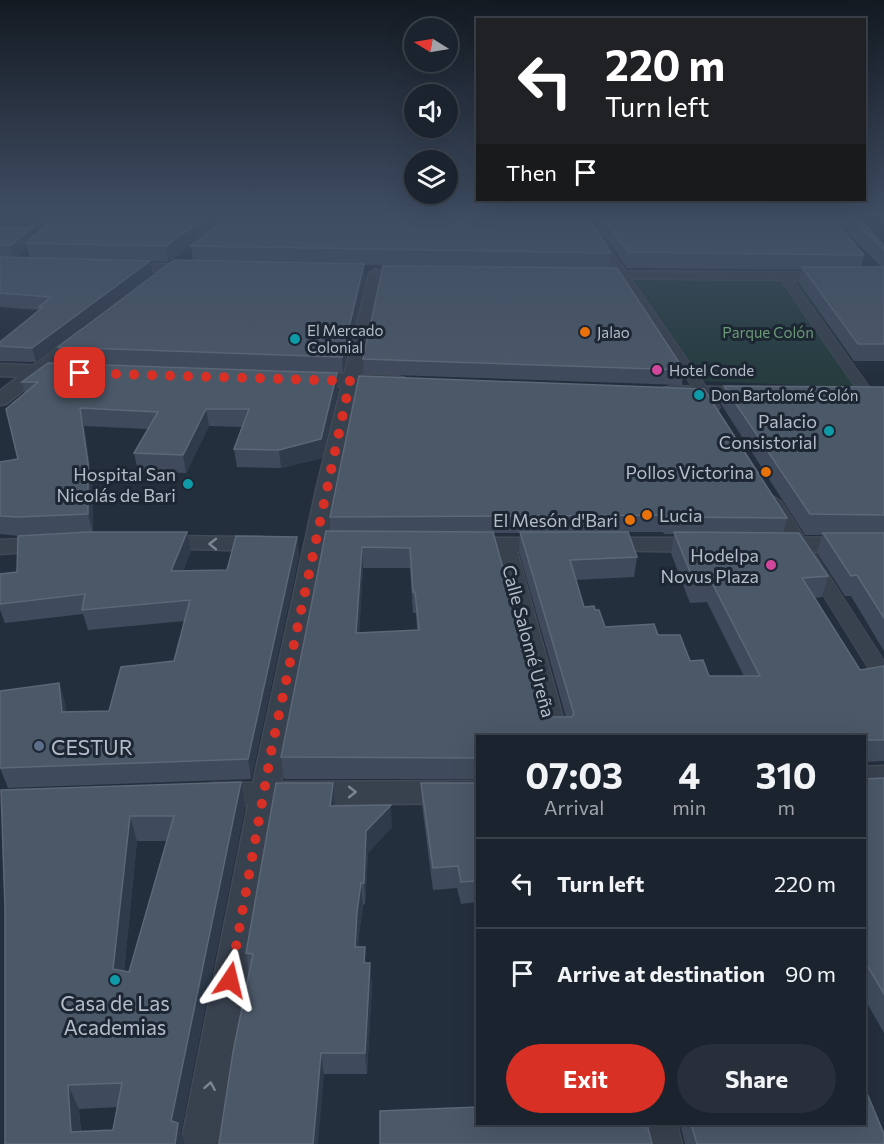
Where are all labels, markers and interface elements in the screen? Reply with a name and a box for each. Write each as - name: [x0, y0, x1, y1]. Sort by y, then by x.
- north arrow: [404, 18, 458, 72]
- map controls: [404, 18, 458, 204]
- text: 220 m: [605, 38, 725, 90]
- icon: left: [506, 42, 584, 120]
- button: sound: [404, 84, 458, 138]
- text: Turn left: [605, 90, 709, 123]
- button: layers: [404, 150, 458, 204]
- icon: arrive: [569, 156, 602, 189]
- text: Then: [506, 159, 557, 186]
- place label: El Mercado Colonial: [307, 321, 383, 356]
- place label: Jalao: [597, 323, 630, 341]
- park label: Parque Colón: [722, 323, 814, 341]
- marker: Jalao: [578, 325, 592, 339]
- marker: El Mercado Colonial: [288, 332, 302, 346]
- pin: [54, 347, 105, 398]
- icon: arrive: [63, 356, 96, 389]
- place label: Hotel Conde: [669, 361, 754, 379]
- marker: Hotel Conde: [650, 363, 664, 377]
- place label: Don Bartolomé Colón: [711, 386, 858, 404]
- marker: Don Bartolomé Colón: [692, 388, 706, 402]
- place label: Palacio Consistorial: [719, 410, 817, 453]
- marker: Palacio Consistorial: [822, 424, 836, 438]
- place label: Pollos Victorina: [625, 461, 754, 483]
- place label: Hospital San Nicolás de Bari: [56, 463, 176, 506]
- marker: Pollos Victorina: [759, 465, 773, 479]
- marker: Hospital San Nicolás de Bari: [181, 477, 195, 491]
- place label: Lucia: [659, 504, 702, 526]
- marker: Lucia: [640, 508, 654, 522]
- place label: El Mesón d'Bari: [493, 509, 618, 531]
- marker: El Mesón d'Bari: [623, 513, 637, 527]
- one-way arrow: [208, 538, 217, 550]
- place label: Hodelpa Novus Plaza: [660, 544, 759, 587]
- marker: Hodelpa Novus Plaza: [764, 558, 778, 572]
- street label: Calle Salomé Ureña: [498, 562, 560, 720]
- place label: CESTUR: [51, 734, 133, 759]
- marker: CESTUR: [32, 739, 46, 753]
- text: 07:03: [525, 752, 623, 796]
- text: 4: [678, 752, 700, 796]
- text: 310: [756, 752, 817, 796]
- one-way arrow: [348, 786, 357, 798]
- text: Arrival: [544, 795, 604, 819]
- text: min: [672, 795, 706, 819]
- text: m: [777, 795, 795, 819]
- icon: left: [506, 867, 539, 900]
- text: Turn left: [557, 870, 644, 897]
- text: 220 m: [774, 870, 836, 897]
- position arrow: [198, 948, 262, 1012]
- icon: arrive: [506, 957, 539, 990]
- text: Arrive at destination: [557, 960, 765, 987]
- text: 90 m: [785, 960, 836, 987]
- marker: Casa de Las Academias: [108, 973, 122, 987]
- place label: Casa de Las Academias: [60, 990, 170, 1039]
- button: Exit: [506, 1044, 665, 1113]
- button: Share: [677, 1044, 836, 1113]
- one-way arrow: [203, 1082, 216, 1092]

